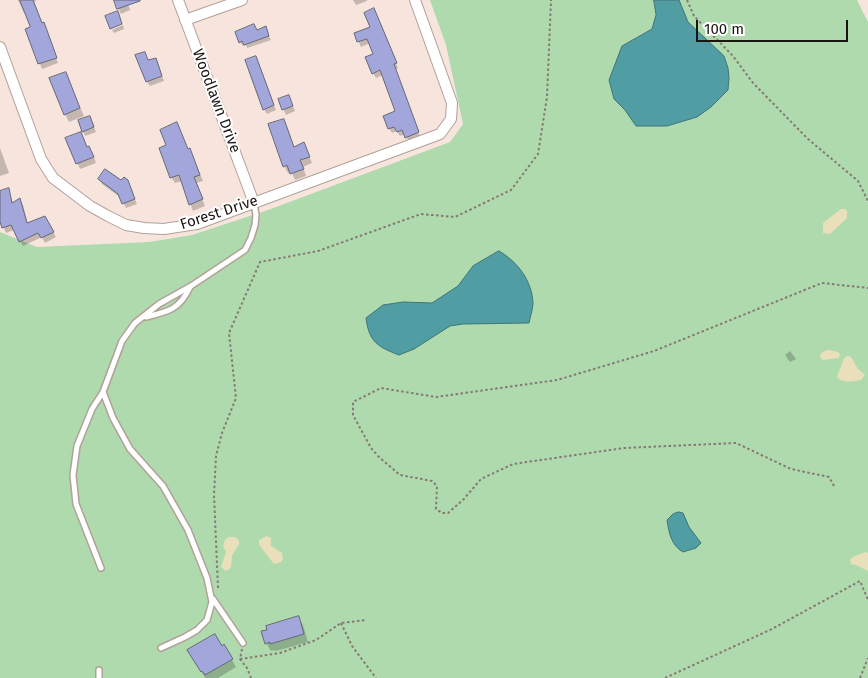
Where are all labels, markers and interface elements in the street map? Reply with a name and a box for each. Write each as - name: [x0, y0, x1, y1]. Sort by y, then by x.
- scale bar: [698, 10, 850, 42]
- text: 100 m: [704, 20, 744, 38]
- street label: Woodlawn Drive: [188, 47, 244, 155]
- street label: Forest Drive: [178, 192, 260, 234]

